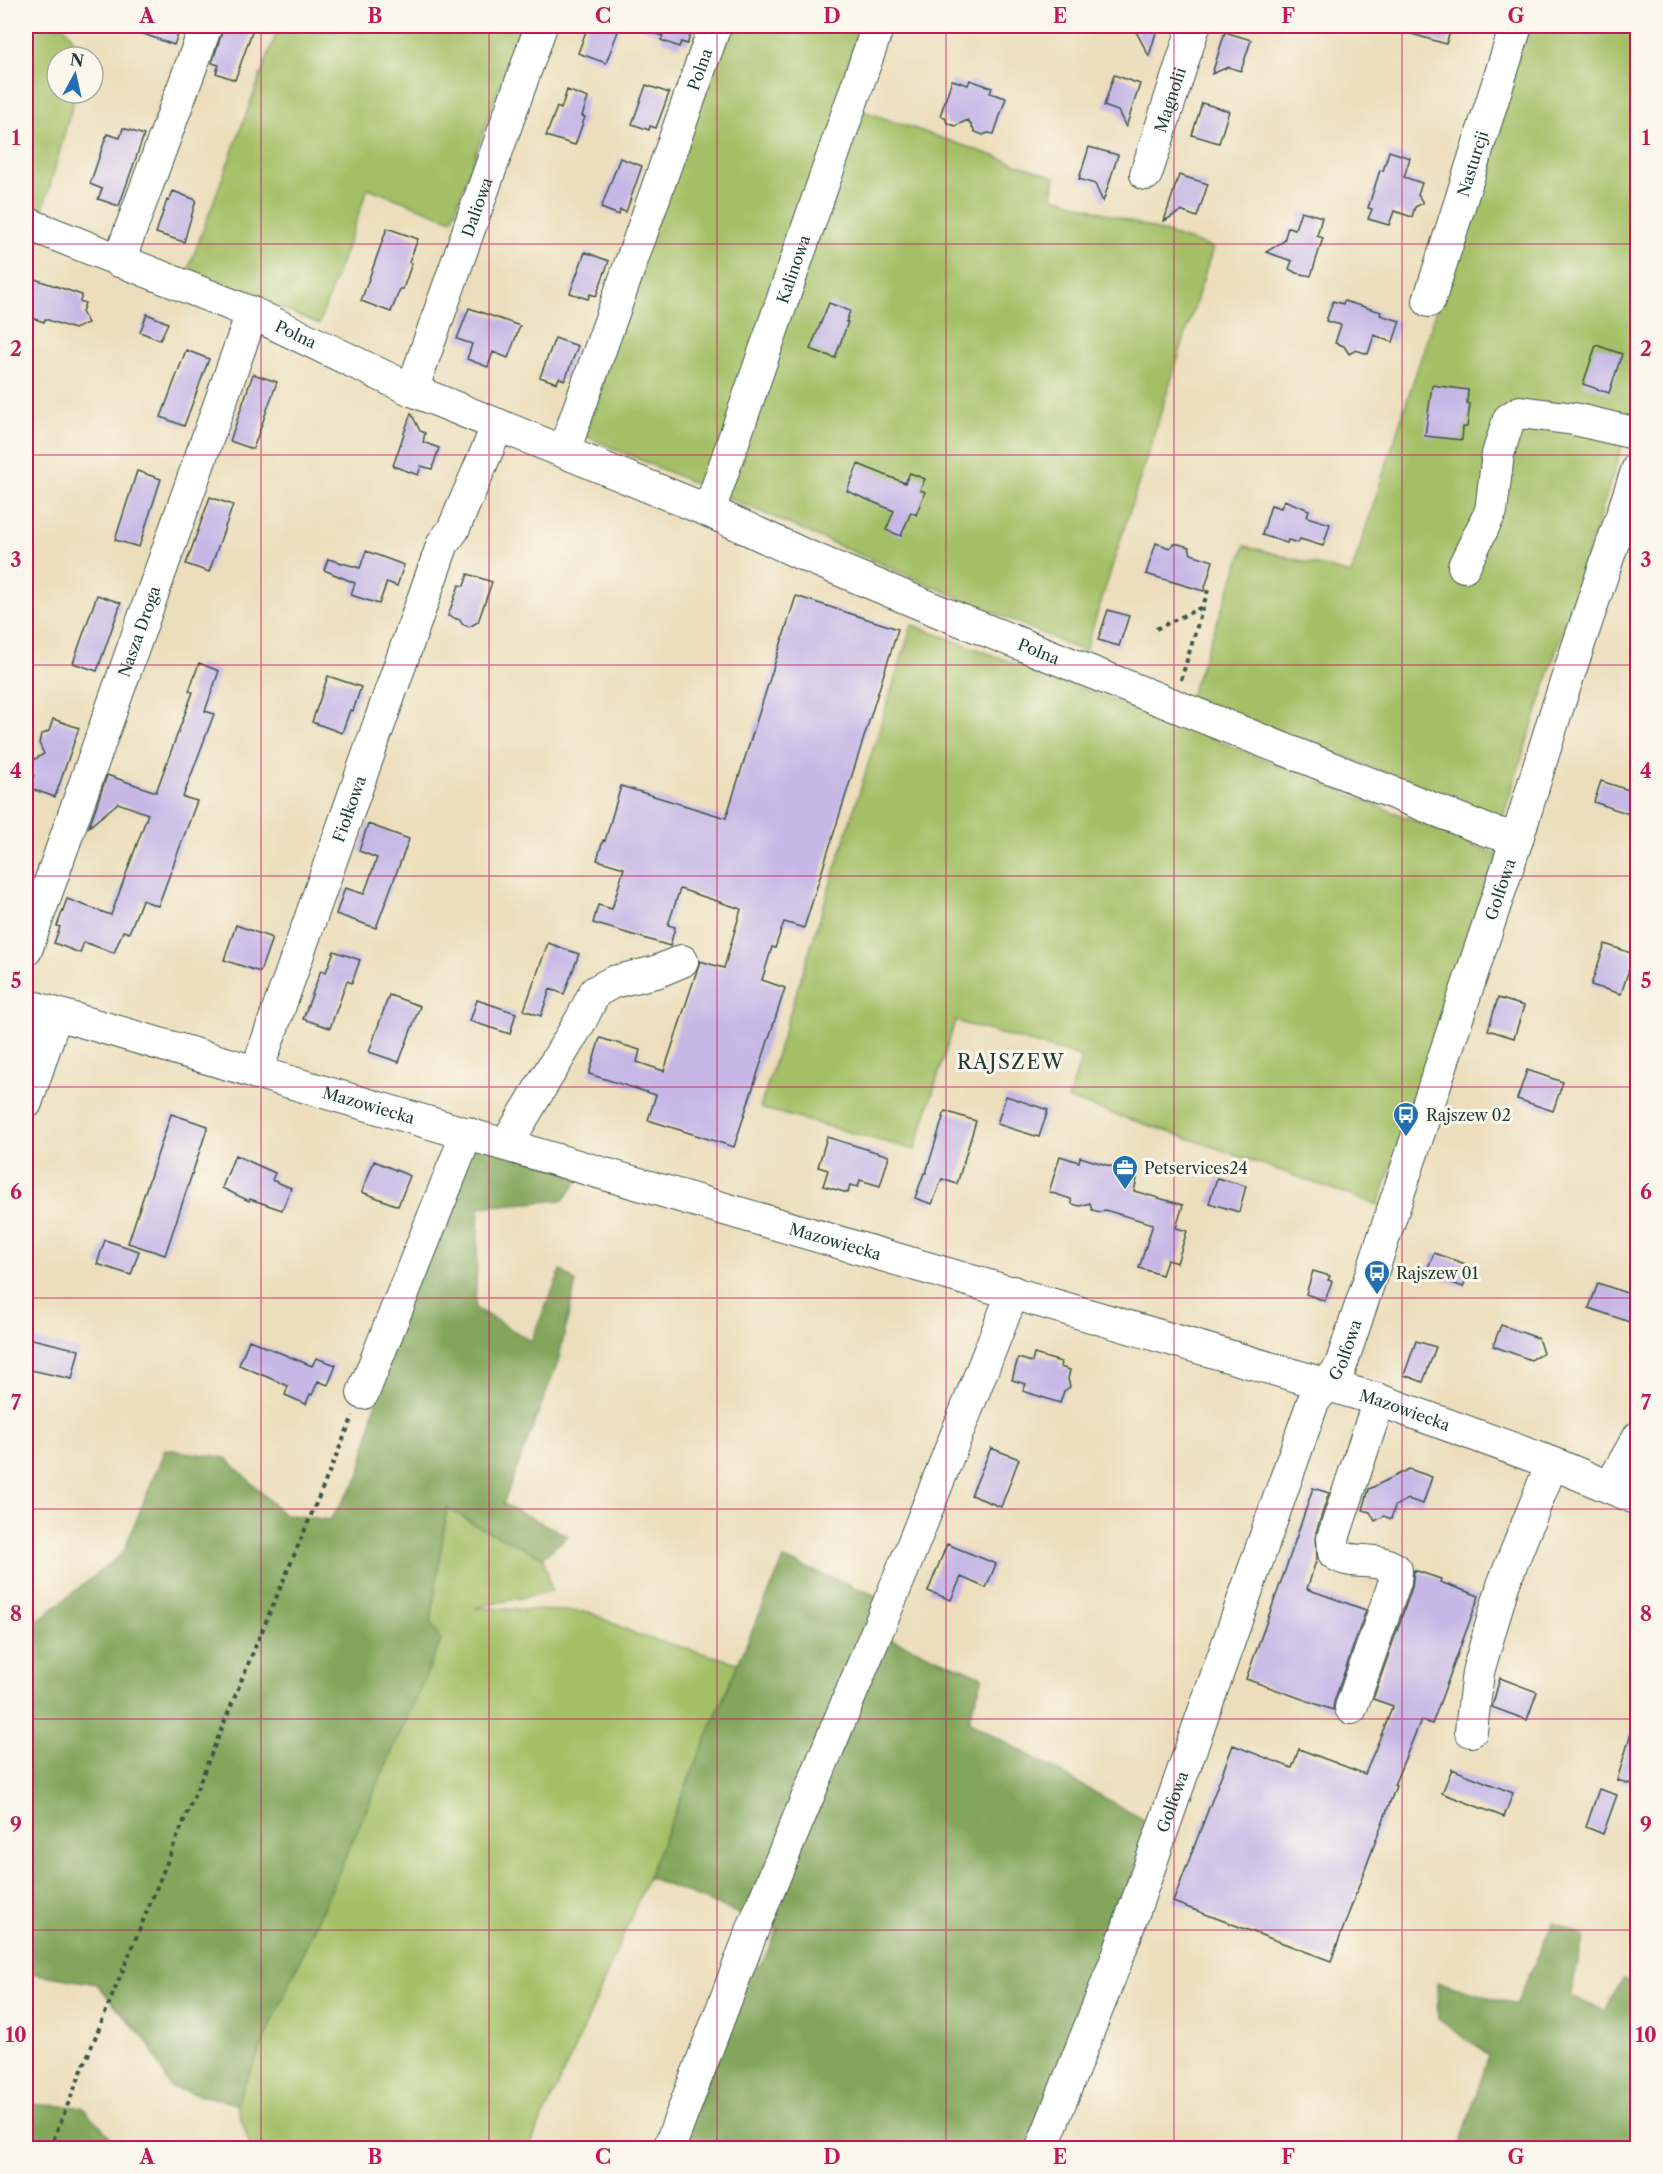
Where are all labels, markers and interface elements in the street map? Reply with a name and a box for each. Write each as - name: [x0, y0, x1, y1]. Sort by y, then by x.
- text: A: [138, 4, 155, 28]
- text: B: [368, 4, 383, 28]
- text: C: [595, 4, 611, 28]
- text: D: [823, 4, 841, 28]
- text: E: [1053, 4, 1067, 28]
- text: F: [1281, 4, 1295, 28]
- text: G: [1508, 4, 1525, 28]
- north arrow: [45, 45, 105, 105]
- street label: Polna: [683, 45, 716, 93]
- text: N: [69, 49, 85, 71]
- street label: Magnolii: [1150, 65, 1190, 135]
- text: 1: [12, 126, 21, 150]
- text: 1: [1642, 126, 1651, 150]
- street label: Nasturcji: [1453, 128, 1492, 199]
- street label: Daliowa: [457, 174, 497, 240]
- street label: Kalinowa: [772, 232, 815, 306]
- street label: Polna: [272, 316, 320, 353]
- text: 2: [10, 337, 22, 361]
- text: 2: [1640, 337, 1652, 361]
- text: 3: [10, 548, 22, 572]
- text: 3: [1640, 548, 1652, 572]
- street label: Nasza Droga: [114, 583, 165, 680]
- street label: Polna: [1015, 634, 1063, 669]
- text: 4: [10, 759, 22, 783]
- text: 4: [1640, 759, 1652, 783]
- street label: Fiołkowa: [328, 772, 370, 845]
- street label: Golfowa: [1481, 855, 1520, 923]
- text: 5: [10, 969, 22, 993]
- text: 5: [1640, 969, 1652, 993]
- district label: RAJSZEW: [957, 1050, 1065, 1074]
- street label: Mazowiecka: [320, 1082, 418, 1128]
- bus stop icon: Rajszew 02: [1391, 1100, 1421, 1138]
- place label: Rajszew 02: [1426, 1105, 1511, 1125]
- office icon: Petservices24: [1110, 1153, 1140, 1191]
- place label: Petservices24: [1144, 1158, 1248, 1178]
- text: 6: [10, 1180, 22, 1204]
- text: 6: [1640, 1180, 1652, 1204]
- street label: Mazowiecka: [787, 1218, 884, 1264]
- bus stop icon: Rajszew 01: [1362, 1258, 1392, 1296]
- place label: Rajszew 01: [1396, 1263, 1479, 1283]
- street label: Golfowa: [1324, 1316, 1366, 1384]
- street label: Mazowiecka: [1357, 1385, 1453, 1435]
- text: 7: [11, 1391, 22, 1415]
- text: 7: [1641, 1391, 1652, 1415]
- text: 8: [10, 1602, 22, 1626]
- text: 8: [1640, 1602, 1652, 1626]
- street label: Golfowa: [1152, 1768, 1192, 1835]
- text: 9: [10, 1813, 22, 1837]
- text: 9: [1640, 1813, 1652, 1837]
- text: 10: [5, 2023, 27, 2047]
- text: 10: [1635, 2023, 1657, 2047]
- text: A: [138, 2145, 155, 2169]
- text: B: [368, 2145, 383, 2169]
- text: C: [595, 2145, 611, 2169]
- text: D: [823, 2145, 841, 2169]
- text: E: [1053, 2145, 1067, 2169]
- text: F: [1281, 2145, 1295, 2169]
- text: G: [1508, 2145, 1525, 2169]

